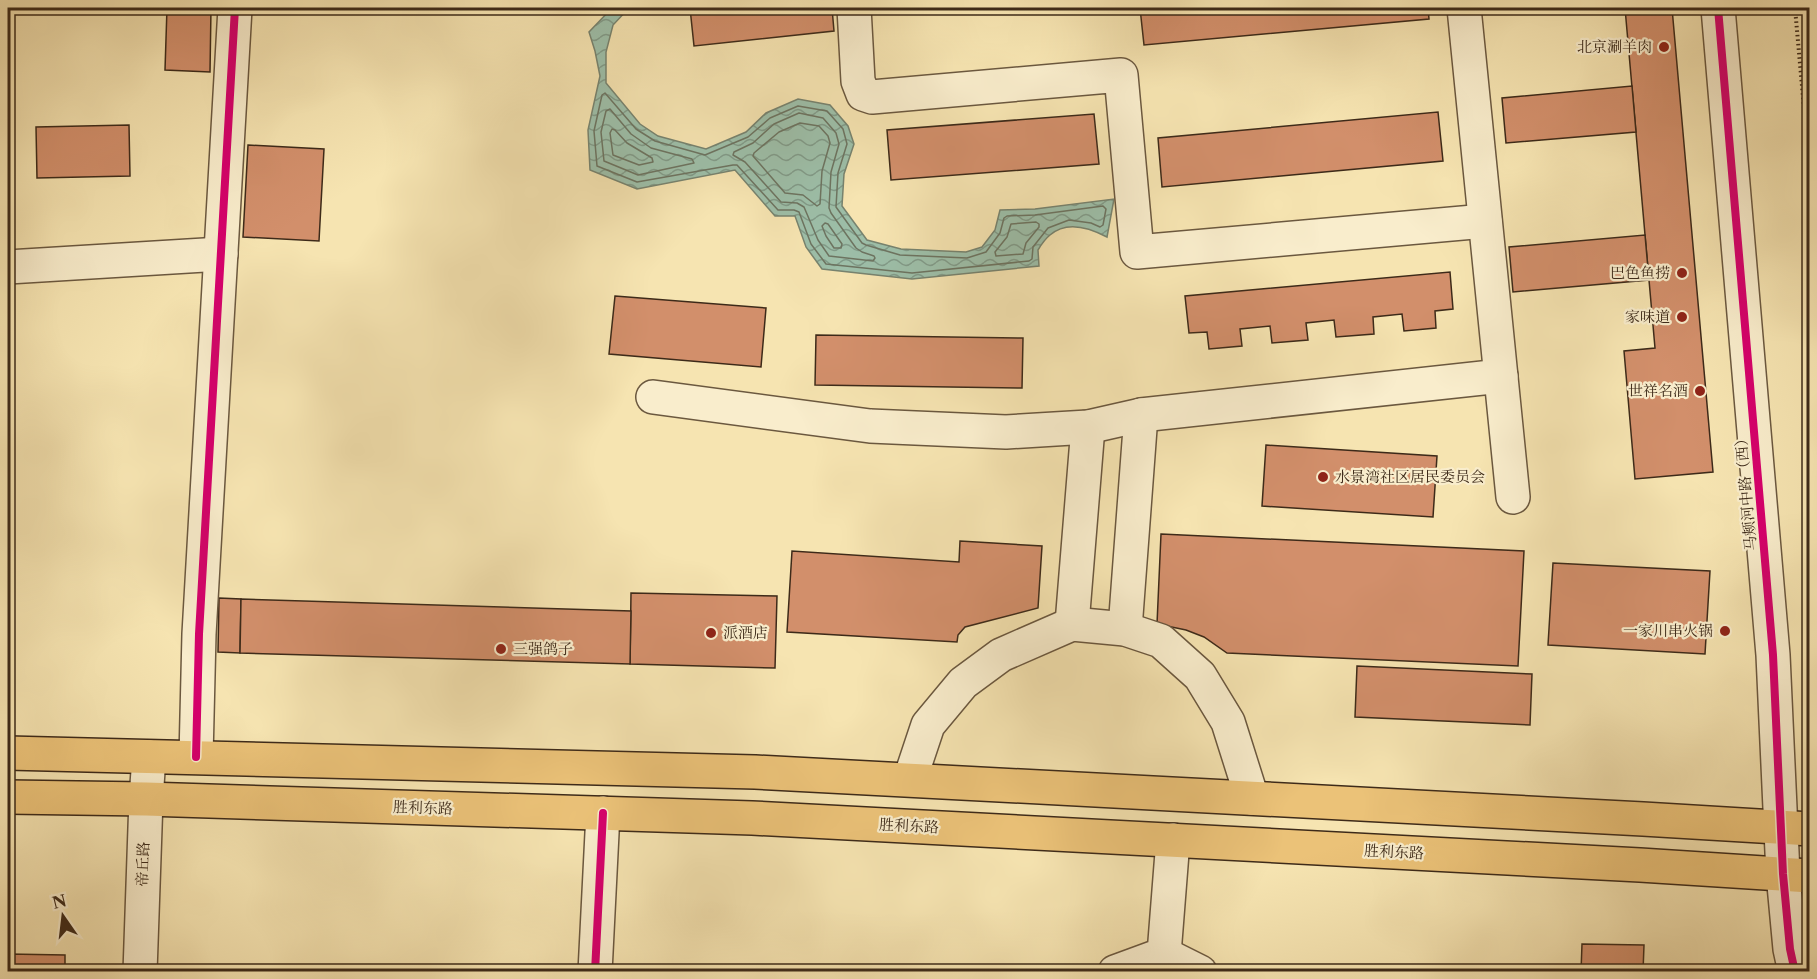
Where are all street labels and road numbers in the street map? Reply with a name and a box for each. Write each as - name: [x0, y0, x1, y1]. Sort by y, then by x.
- street label: 马颊河中路（西）: [1731, 430, 1760, 552]
- street label: 胜利东路: [393, 797, 453, 818]
- street label: 胜利东路: [879, 814, 939, 837]
- street label: 胜利东路: [1364, 840, 1424, 863]
- street label: 帝丘路: [132, 841, 153, 887]

